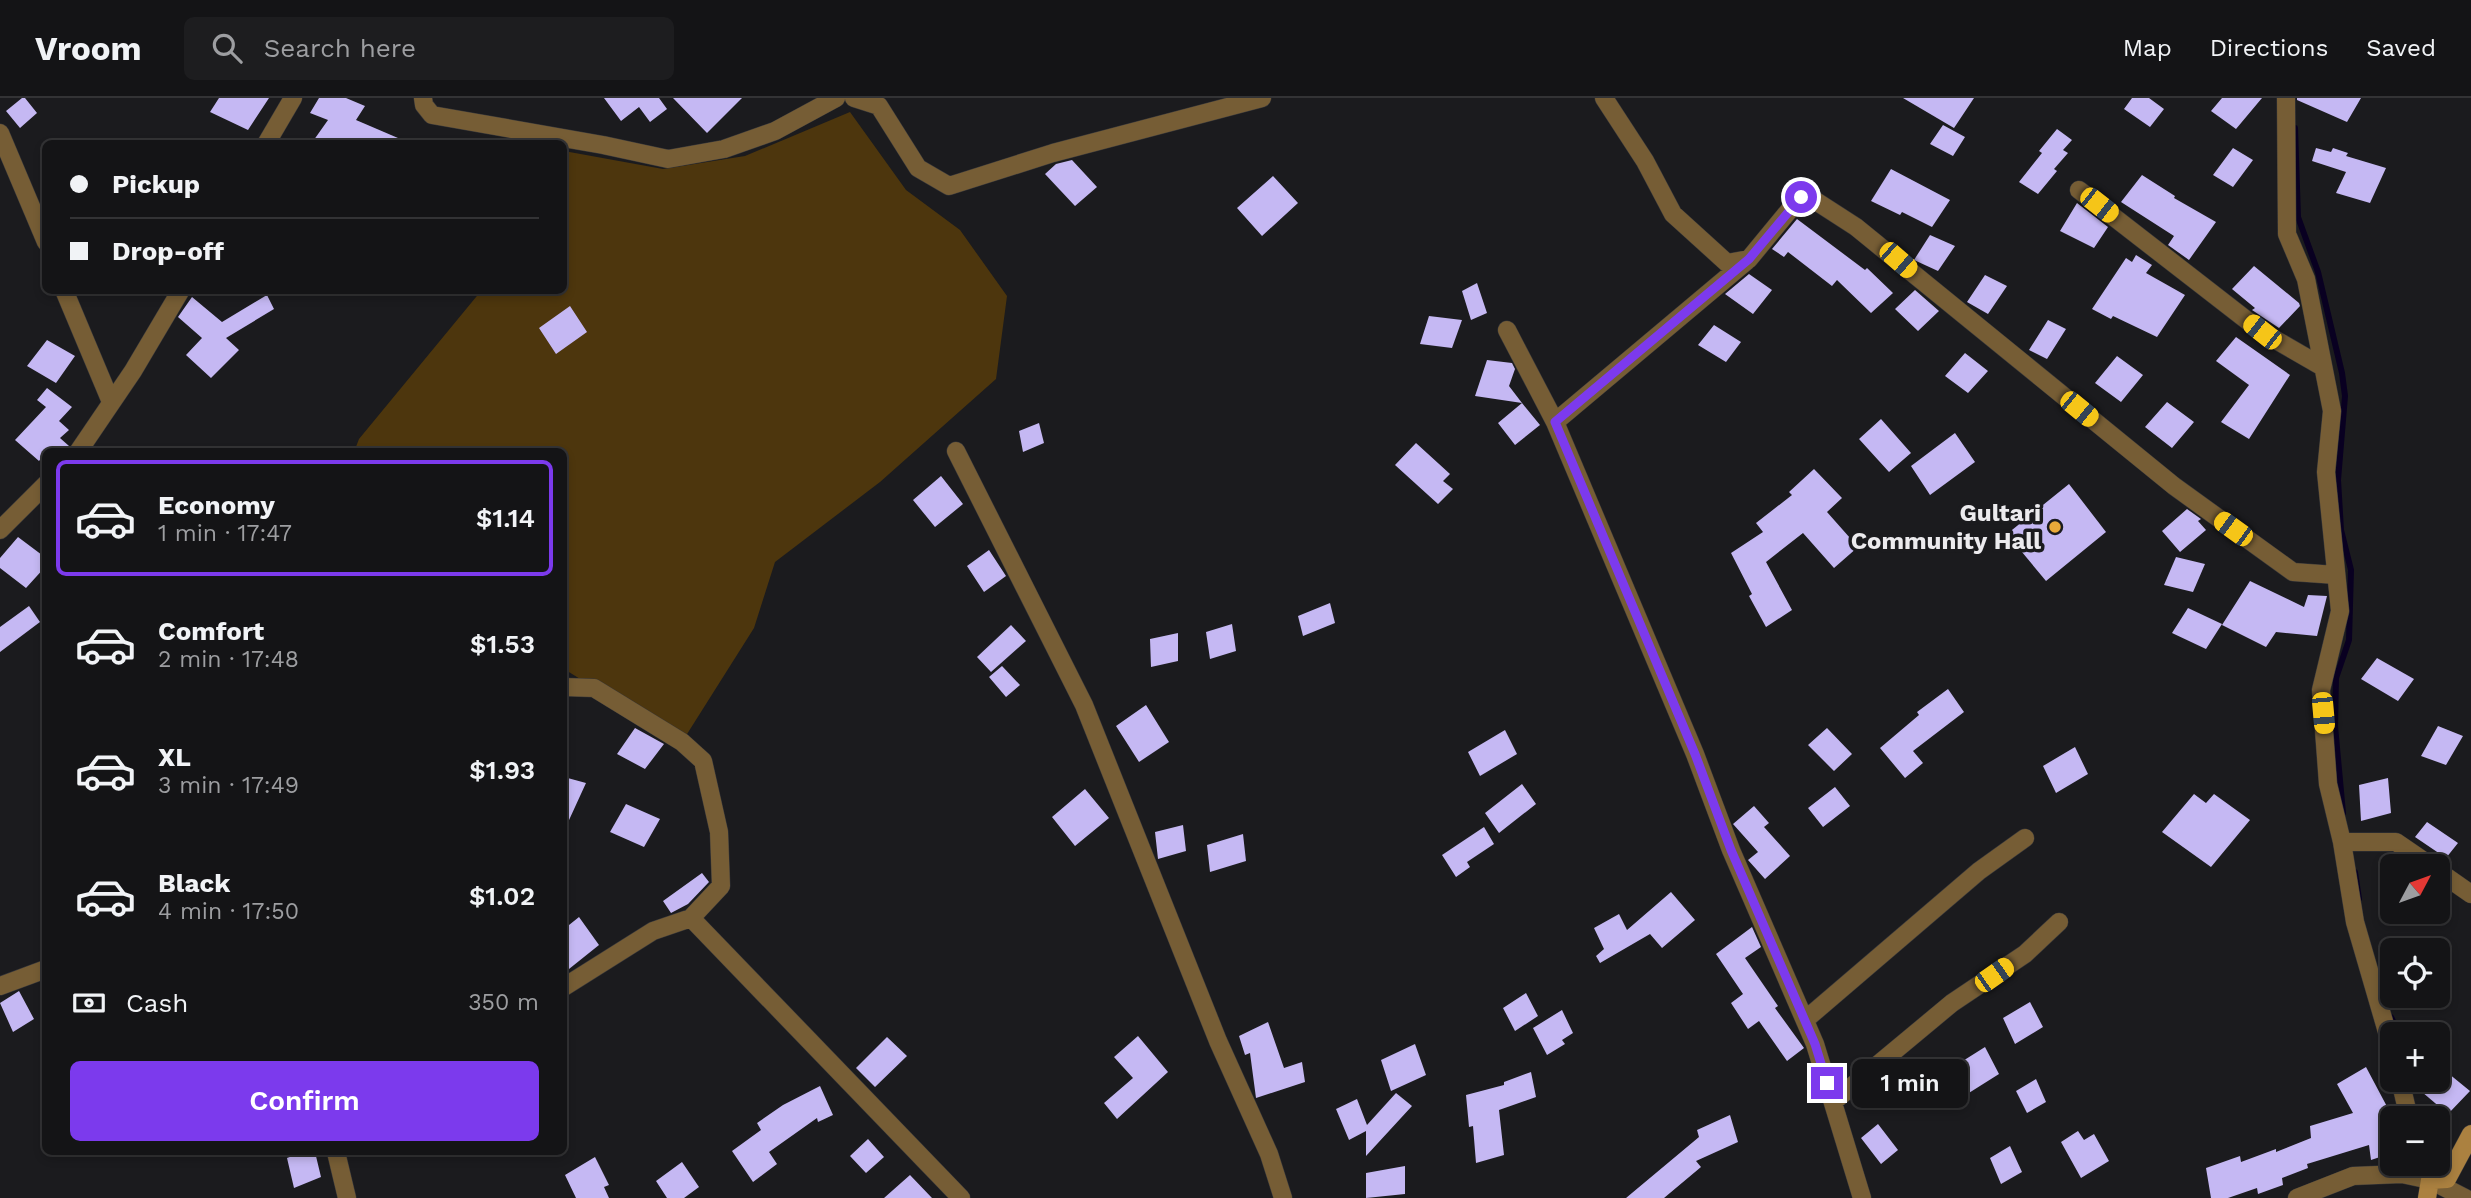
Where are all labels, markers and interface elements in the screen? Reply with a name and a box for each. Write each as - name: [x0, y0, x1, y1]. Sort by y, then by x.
- search box: [184, 17, 674, 80]
- text: Vroom: [35, 29, 142, 68]
- icon: search: [208, 29, 246, 67]
- text: Search here: [264, 33, 416, 63]
- text: Map: [2123, 34, 2172, 62]
- text: Directions: [2210, 34, 2328, 62]
- text: Saved: [2366, 34, 2436, 62]
- text: Pickup: [112, 169, 200, 199]
- route start: [1785, 181, 1817, 213]
- car: [2076, 184, 2123, 226]
- text: Drop-off: [112, 236, 224, 266]
- car: [1876, 238, 1921, 282]
- car: [2239, 311, 2286, 353]
- car: [2057, 388, 2102, 430]
- icon: car: [74, 487, 137, 550]
- text: Economy: [158, 490, 275, 520]
- place label: Gultari Community Hall: [1851, 499, 2041, 555]
- text: $1.14: [476, 503, 535, 533]
- car: [2210, 508, 2257, 550]
- marker: Gultari Community Hall: [2047, 519, 2063, 535]
- text: 1 min · 17:47: [158, 520, 292, 547]
- icon: car: [74, 613, 137, 676]
- text: Comfort: [158, 616, 264, 646]
- text: $1.53: [470, 629, 535, 659]
- text: 2 min · 17:48: [158, 646, 299, 673]
- car: [2311, 691, 2336, 735]
- icon: car: [74, 739, 137, 802]
- text: XL: [158, 742, 191, 772]
- text: $1.93: [469, 755, 535, 785]
- text: 3 min · 17:49: [158, 772, 299, 799]
- north arrow: [2380, 854, 2450, 924]
- map controls: [2380, 854, 2450, 1176]
- icon: car: [74, 865, 137, 928]
- text: Black: [158, 868, 230, 898]
- text: $1.02: [469, 881, 535, 911]
- text: 4 min · 17:50: [158, 898, 299, 925]
- button: locate: [2380, 938, 2450, 1008]
- car: [1971, 954, 2018, 996]
- icon: cash: [70, 984, 108, 1022]
- text: Cash: [126, 988, 188, 1018]
- text: 350 m: [468, 989, 539, 1016]
- button: +: [2380, 1022, 2450, 1092]
- callout: 1 min: [1852, 1058, 1967, 1108]
- button: Confirm: [70, 1061, 539, 1141]
- route end: [1811, 1067, 1843, 1099]
- text: 1 min: [1880, 1070, 1940, 1097]
- button: −: [2380, 1106, 2450, 1176]

